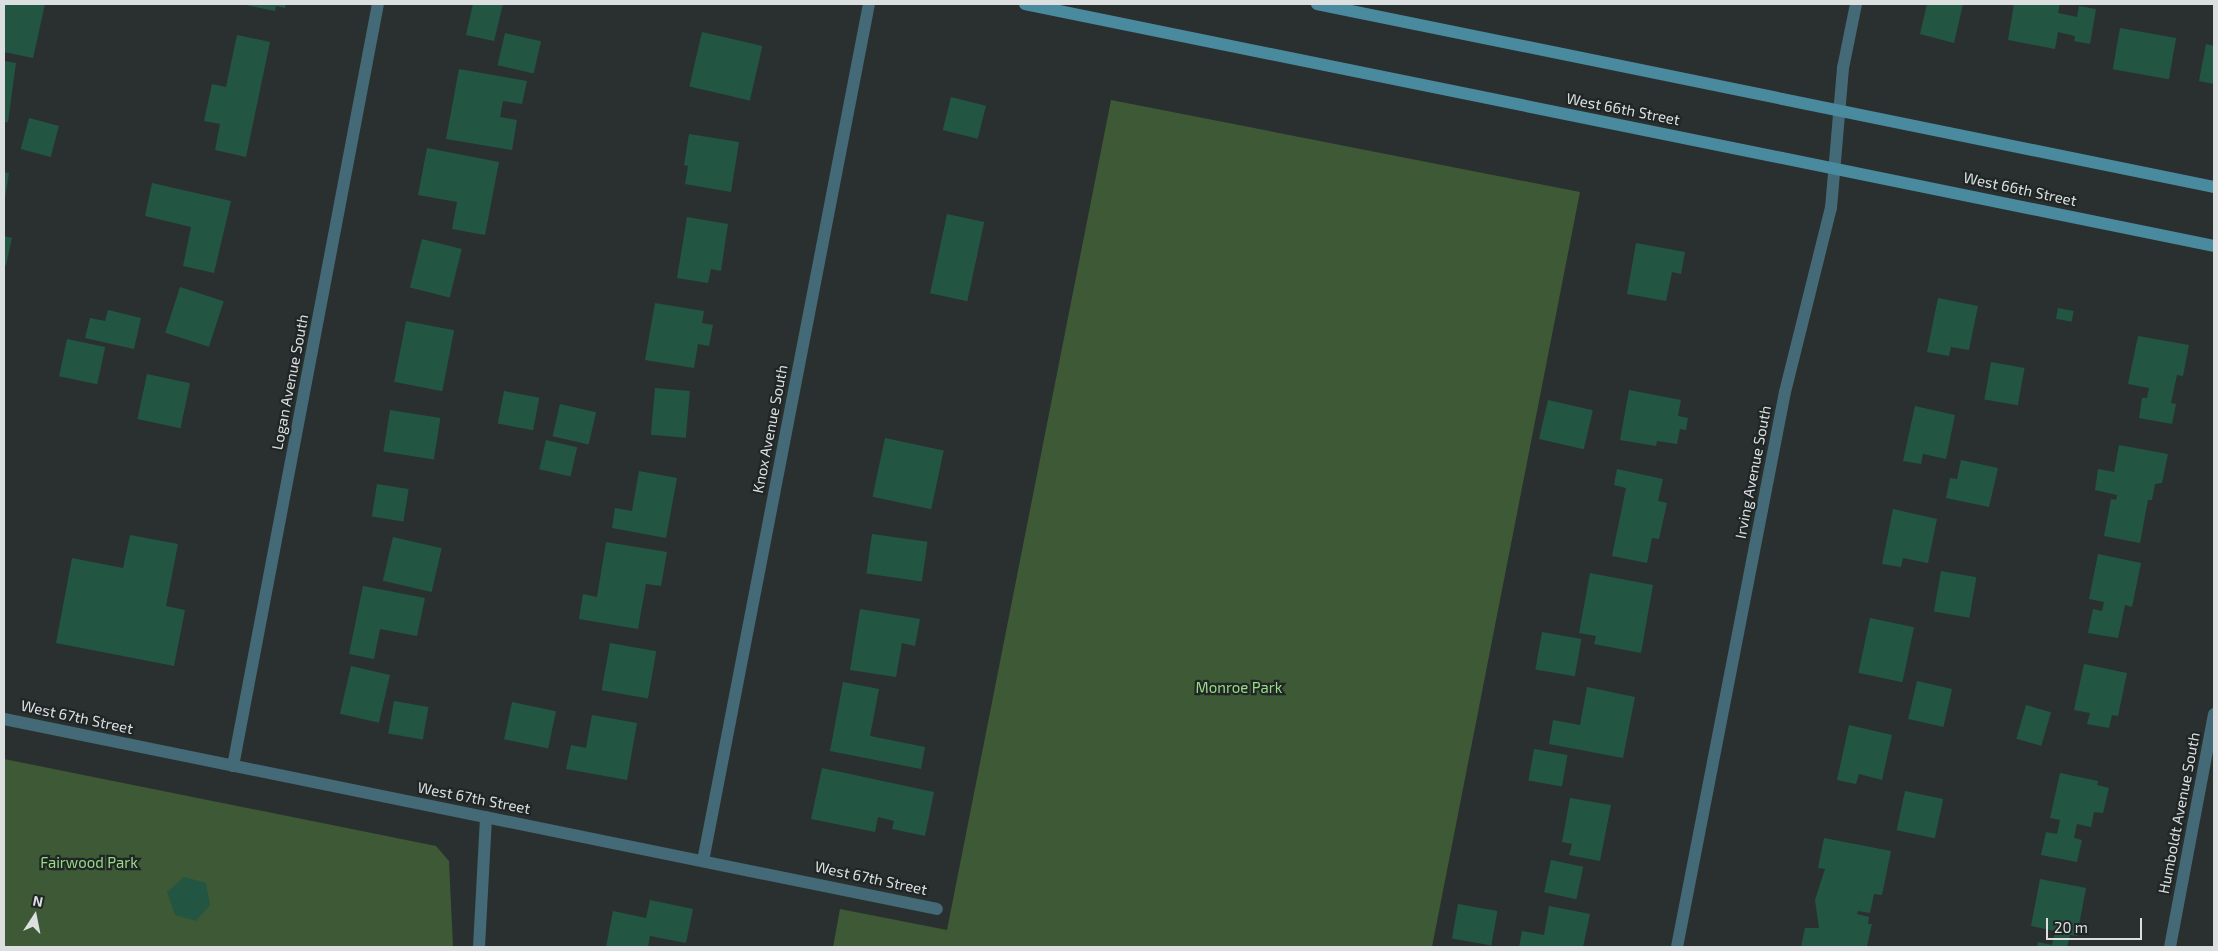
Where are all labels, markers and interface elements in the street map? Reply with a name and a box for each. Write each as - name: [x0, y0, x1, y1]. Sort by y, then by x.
- street label: West 66th Street: [1565, 89, 1681, 129]
- street label: West 66th Street: [1962, 168, 2078, 210]
- street label: Logan Avenue South: [268, 312, 312, 452]
- street label: Knox Avenue South: [749, 363, 791, 495]
- street label: Irving Avenue South: [1731, 404, 1775, 540]
- park label: Monroe Park: [1196, 679, 1282, 697]
- street label: West 67th Street: [19, 696, 135, 738]
- street label: Humboldt Avenue South: [2154, 731, 2204, 895]
- street label: West 67th Street: [416, 778, 532, 818]
- park label: Fairwood Park: [40, 854, 138, 872]
- street label: West 67th Street: [813, 857, 929, 899]
- north arrow: [10, 891, 60, 941]
- text: N: [31, 891, 45, 910]
- scale bar: [2048, 908, 2144, 940]
- text: 20 m: [2054, 918, 2088, 936]

